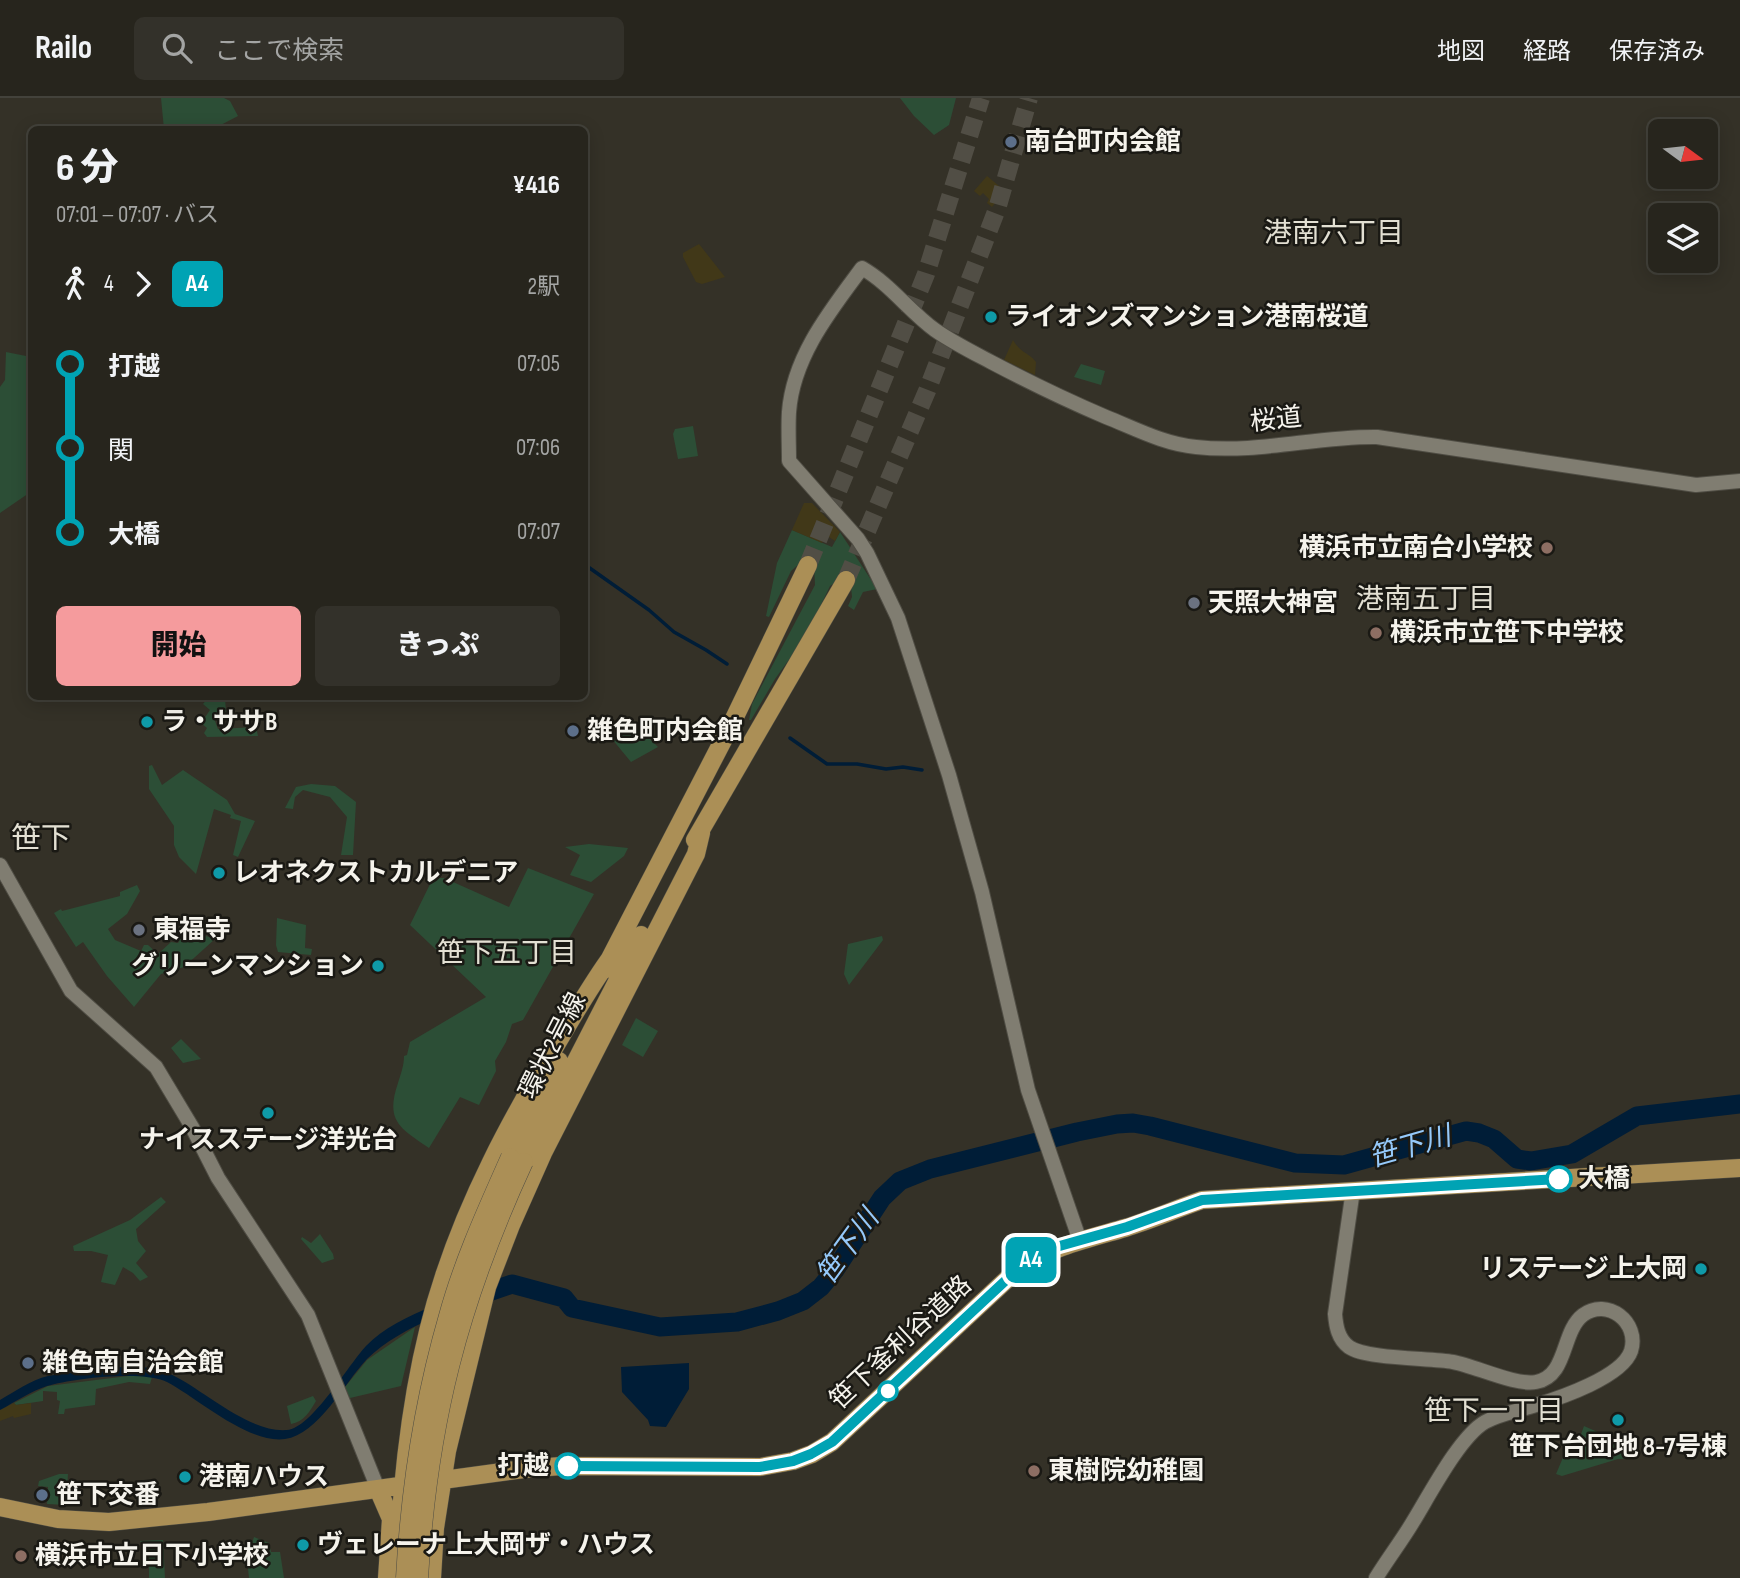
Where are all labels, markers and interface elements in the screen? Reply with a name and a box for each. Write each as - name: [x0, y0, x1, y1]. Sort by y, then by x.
- search box: [134, 17, 624, 80]
- text: Railo: [35, 28, 92, 68]
- icon: search: [158, 29, 196, 67]
- text: ここで検索: [214, 36, 344, 67]
- text: 地図: [1437, 37, 1485, 66]
- text: 経路: [1523, 37, 1571, 66]
- text: 保存済み: [1609, 37, 1705, 66]
- north arrow: [1648, 119, 1718, 189]
- map controls: [1648, 119, 1718, 273]
- place label: 南台町内会館: [1025, 127, 1181, 158]
- marker: 南台町内会館: [1003, 134, 1019, 150]
- text: 6 分: [56, 146, 118, 191]
- text: ¥416: [512, 170, 560, 201]
- text: 07:01 – 07:07 · バス: [56, 201, 219, 229]
- button: layers: [1648, 203, 1718, 273]
- district label: 港南六丁目: [1264, 217, 1404, 250]
- icon: walk: [56, 265, 94, 303]
- icon: forward: [124, 265, 162, 303]
- text: A4: [186, 269, 209, 298]
- text: 4: [104, 270, 114, 298]
- text: 2駅: [528, 273, 560, 301]
- place label: ライオンズマンション港南桜道: [1005, 302, 1368, 333]
- marker: ライオンズマンション港南桜道: [983, 309, 999, 325]
- text: 07:05: [517, 350, 560, 378]
- text: 打越: [108, 352, 160, 383]
- street label: 桜道: [1249, 402, 1303, 438]
- text: 07:06: [516, 434, 560, 462]
- text: 関: [108, 436, 134, 467]
- text: 07:07: [517, 518, 560, 546]
- text: 大橋: [108, 520, 160, 551]
- place label: 横浜市立南台小学校: [1299, 533, 1533, 564]
- marker: 横浜市立南台小学校: [1539, 540, 1555, 556]
- district label: 港南五丁目: [1356, 583, 1496, 616]
- place label: 天照大神宮: [1208, 588, 1338, 619]
- marker: 天照大神宮: [1186, 595, 1202, 611]
- button: 開始: [56, 606, 301, 686]
- button: きっぷ: [315, 606, 560, 686]
- place label: 横浜市立笹下中学校: [1390, 618, 1624, 649]
- marker: 横浜市立笹下中学校: [1368, 625, 1384, 641]
- place label: ラ・ササB: [161, 707, 277, 738]
- marker: ラ・ササB: [139, 714, 155, 730]
- place label: 雑色町内会館: [587, 716, 743, 747]
- marker: 雑色町内会館: [565, 723, 581, 739]
- district label: 笹下: [11, 821, 71, 857]
- place label: レオネクストカルデニア: [233, 858, 518, 889]
- marker: レオネクストカルデニア: [211, 865, 227, 881]
- place label: 東福寺: [153, 915, 231, 946]
- marker: 東福寺: [131, 922, 147, 938]
- district label: 笹下五丁目: [437, 937, 577, 970]
- place label: グリーンマンション: [131, 951, 364, 982]
- marker: グリーンマンション: [370, 958, 386, 974]
- street label: 環状2号線: [513, 988, 593, 1104]
- marker: ナイスステージ洋光台: [260, 1105, 276, 1121]
- water label: 笹下川: [1365, 1119, 1458, 1174]
- place label: ナイスステージ洋光台: [139, 1125, 397, 1156]
- place label: 大橋: [1578, 1164, 1630, 1195]
- marker: 大橋: [1546, 1166, 1572, 1192]
- water label: 笹下川: [810, 1201, 888, 1291]
- line badge: A4: [1000, 1237, 1062, 1283]
- text: A4: [1019, 1245, 1043, 1274]
- place label: リステージ上大岡: [1480, 1254, 1687, 1285]
- marker: リステージ上大岡: [1693, 1261, 1709, 1277]
- street label: 笹下釜利谷道路: [824, 1270, 978, 1416]
- place label: 雑色南自治会館: [42, 1348, 224, 1379]
- marker: 雑色南自治会館: [20, 1355, 36, 1371]
- unlabelled marker: [878, 1381, 898, 1401]
- district label: 笹下一丁目: [1424, 1395, 1564, 1428]
- marker: 笹下台団地 8-7号棟: [1610, 1412, 1626, 1428]
- place label: 笹下台団地 8-7号棟: [1509, 1432, 1727, 1463]
- place label: 打越: [497, 1451, 549, 1482]
- marker: 打越: [555, 1453, 581, 1479]
- place label: 東樹院幼稚園: [1048, 1456, 1204, 1487]
- place label: 港南ハウス: [199, 1462, 329, 1493]
- marker: 東樹院幼稚園: [1026, 1463, 1042, 1479]
- marker: 港南ハウス: [177, 1469, 193, 1485]
- place label: 笹下交番: [56, 1480, 160, 1511]
- marker: 笹下交番: [34, 1487, 50, 1503]
- place label: ヴェレーナ上大岡ザ・ハウス: [317, 1530, 655, 1561]
- marker: ヴェレーナ上大岡ザ・ハウス: [295, 1537, 311, 1553]
- place label: 横浜市立日下小学校: [35, 1541, 269, 1572]
- marker: 横浜市立日下小学校: [13, 1548, 29, 1564]

